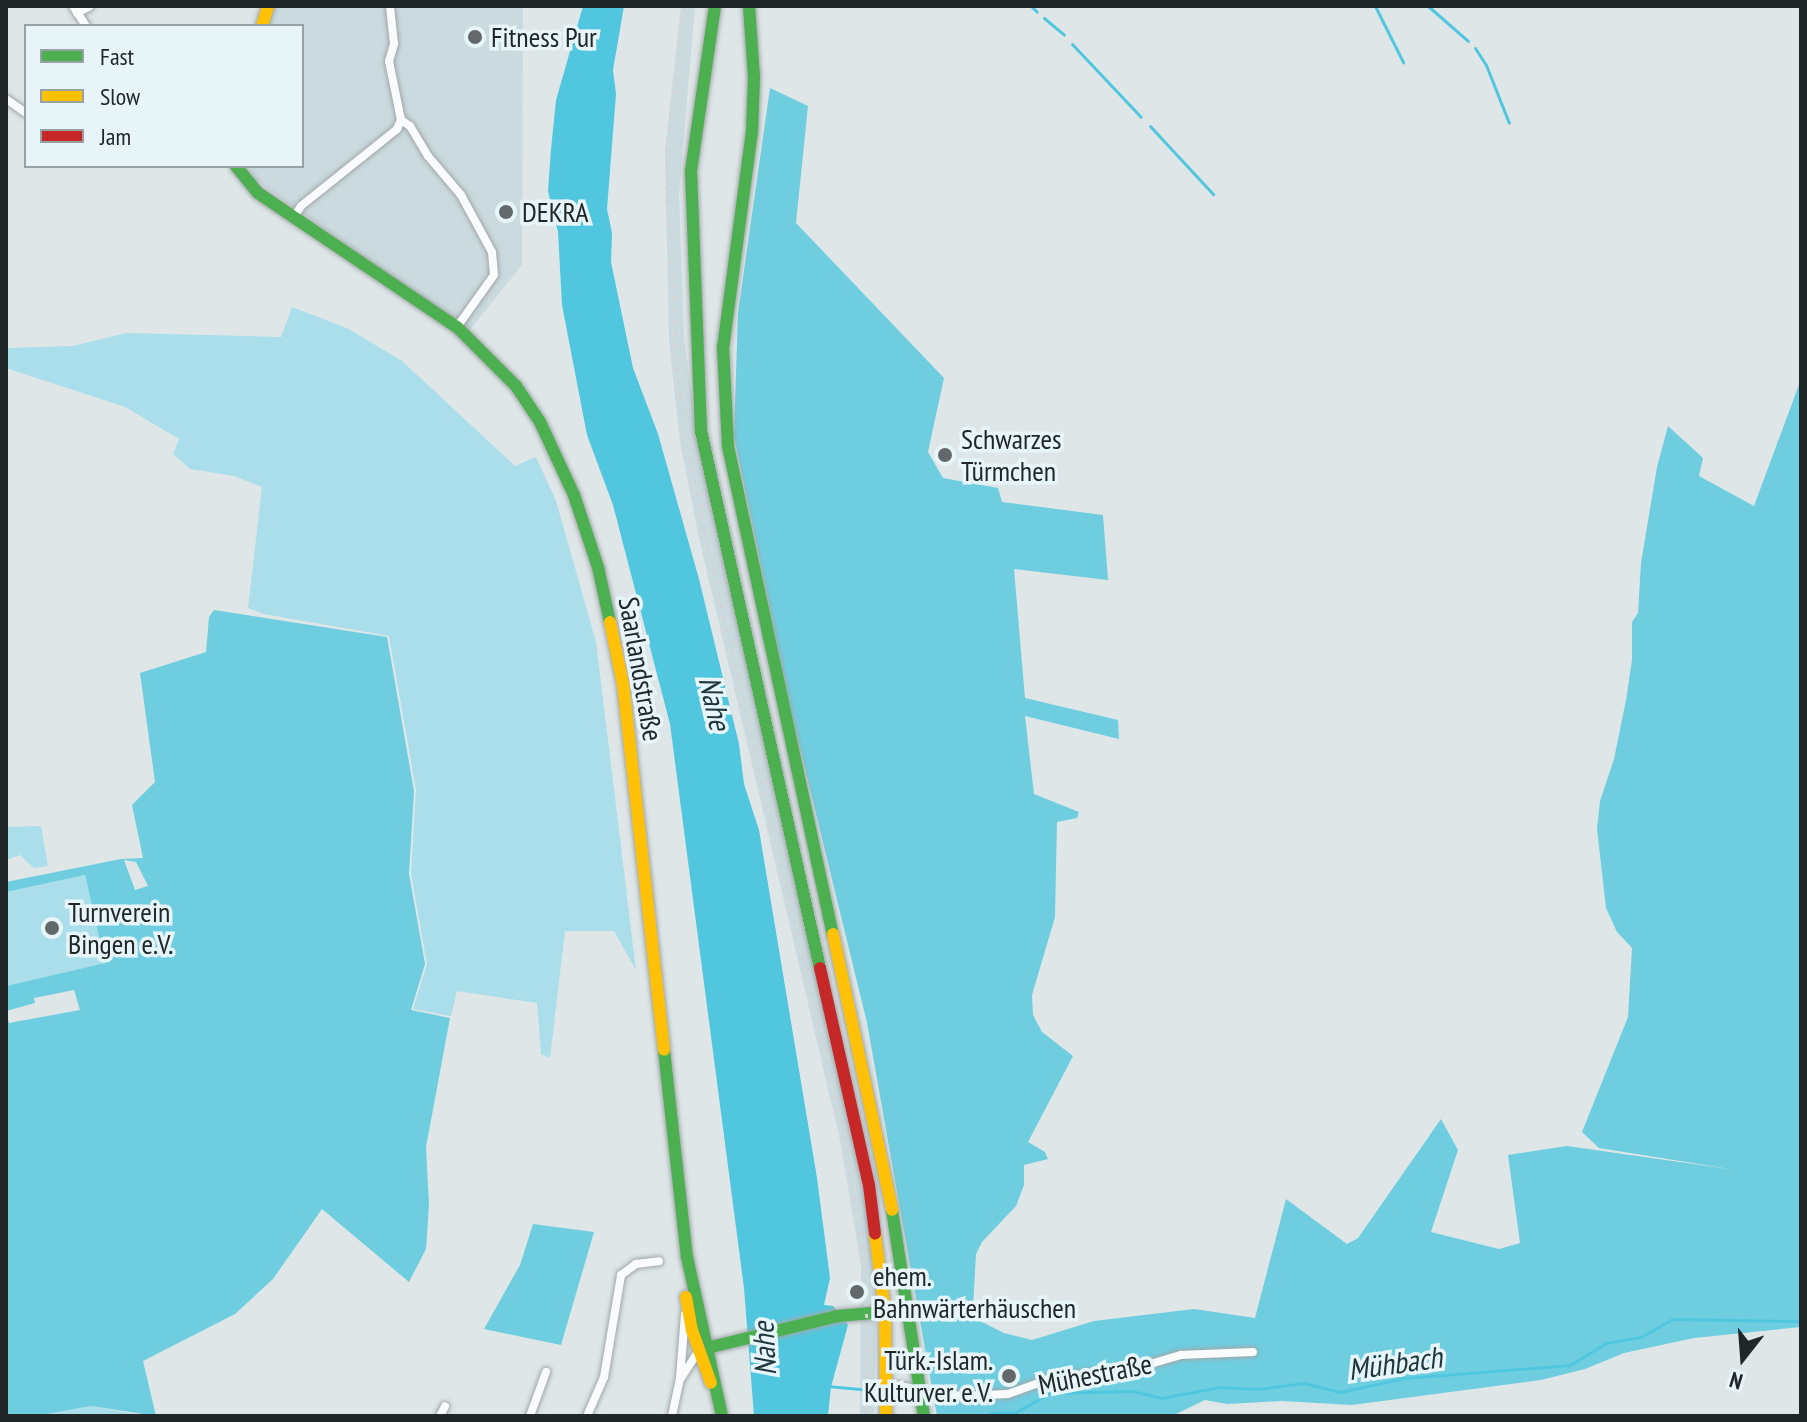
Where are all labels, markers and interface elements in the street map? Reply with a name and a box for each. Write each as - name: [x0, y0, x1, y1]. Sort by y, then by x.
- place label: Fitness Pur: [491, 20, 597, 54]
- legend: [24, 24, 304, 168]
- marker: Fitness Pur: [466, 28, 484, 46]
- text: Fast: [100, 41, 134, 72]
- text: Slow: [100, 81, 140, 112]
- text: Jam: [100, 121, 131, 152]
- place label: DEKRA: [522, 195, 589, 229]
- marker: DEKRA: [497, 203, 515, 221]
- place label: Schwarzes Türmchen: [961, 422, 1061, 488]
- marker: Schwarzes Türmchen: [936, 446, 954, 464]
- street label: Saarlandstraße: [612, 594, 670, 744]
- water label: Nahe: [691, 673, 739, 733]
- place label: Turnverein Bingen e.V.: [68, 895, 173, 961]
- marker: Turnverein Bingen e.V.: [43, 919, 61, 937]
- place label: ehem. Bahnwärterhäuschen: [873, 1259, 1076, 1325]
- marker: ehem. Bahnwärterhäuschen: [848, 1283, 866, 1301]
- north arrow: [1703, 1318, 1783, 1398]
- water label: Nahe: [745, 1321, 783, 1377]
- water label: Mühbach: [1346, 1339, 1444, 1387]
- place label: Türk.-Islam. Kulturver. e.V.: [862, 1343, 993, 1409]
- street label: Mühestraße: [1035, 1347, 1155, 1401]
- text: N: [1726, 1366, 1746, 1396]
- marker: Türk.-Islam. Kulturver. e.V.: [1000, 1367, 1018, 1385]

